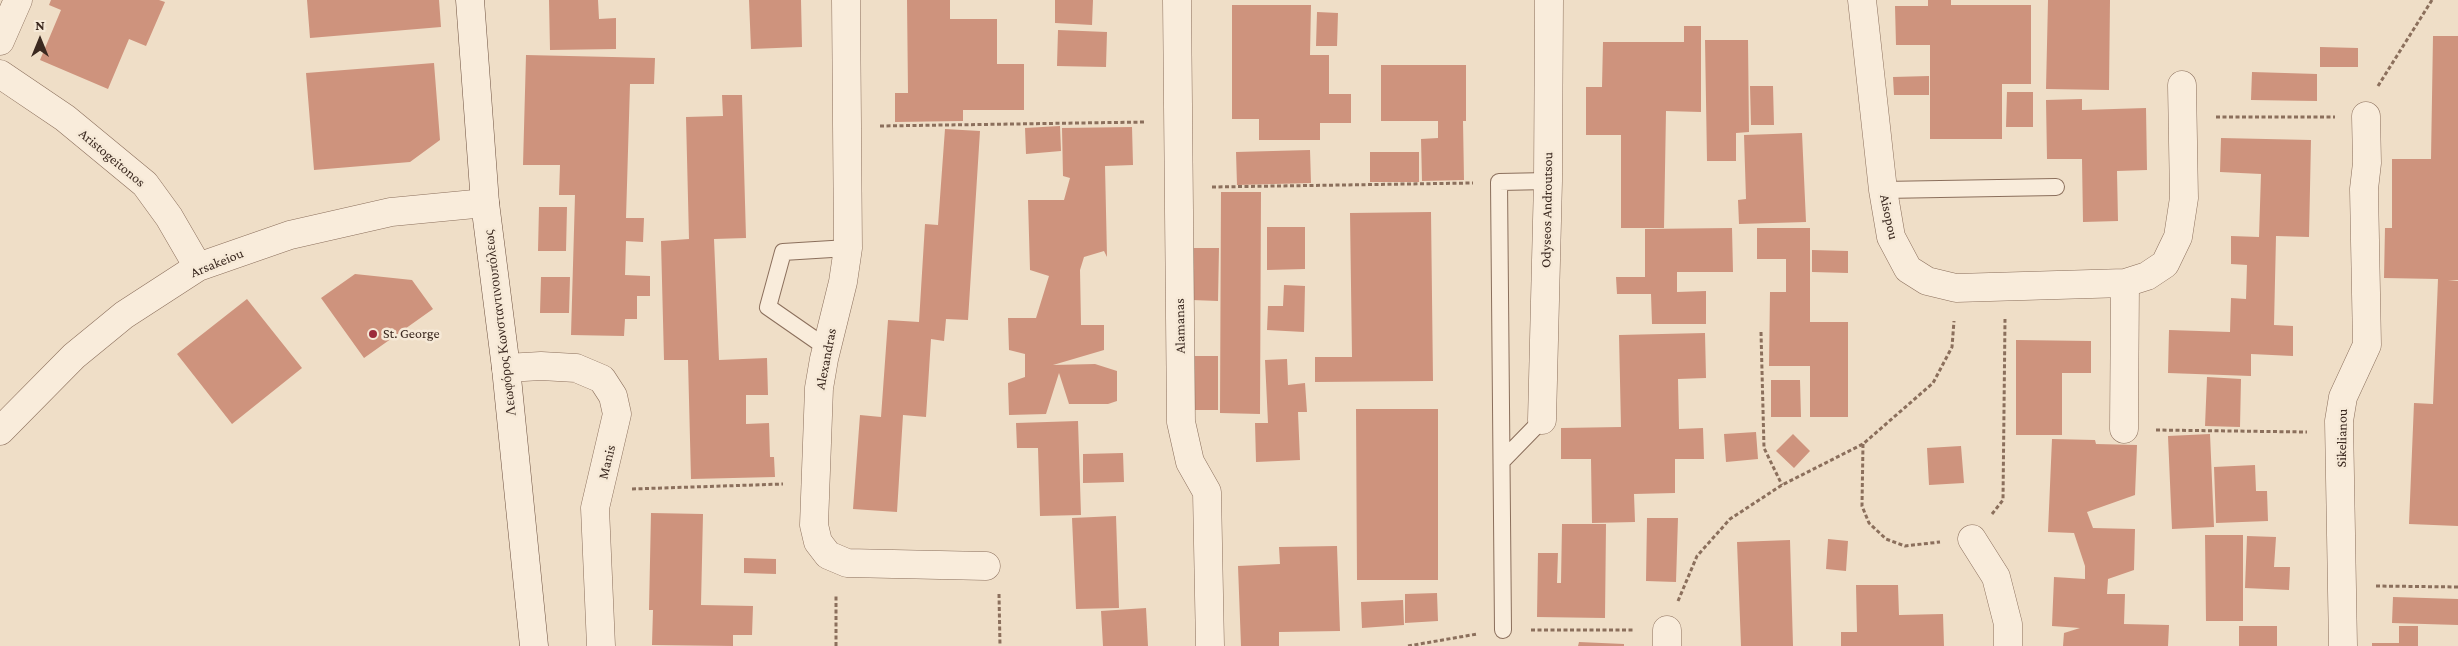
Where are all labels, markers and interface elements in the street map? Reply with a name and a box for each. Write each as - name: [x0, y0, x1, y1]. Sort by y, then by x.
- north arrow: [15, 15, 65, 65]
- text: N: [35, 17, 45, 33]
- street label: Aristogeitonos: [75, 125, 149, 191]
- street label: Odyseos Androutsou: [1538, 152, 1556, 268]
- street label: Aisopou: [1876, 193, 1902, 241]
- street label: Λεωφόρος Κωνσταντινουπόλεως: [480, 229, 520, 417]
- street label: Arsakeiou: [188, 245, 246, 281]
- street label: Alamanas: [1171, 298, 1189, 354]
- place label: St. George: [383, 326, 440, 342]
- street label: Alexandras: [812, 327, 840, 391]
- marker: St. George: [367, 328, 379, 340]
- street label: Sikelianou: [2333, 409, 2351, 467]
- street label: Manis: [595, 443, 619, 481]

